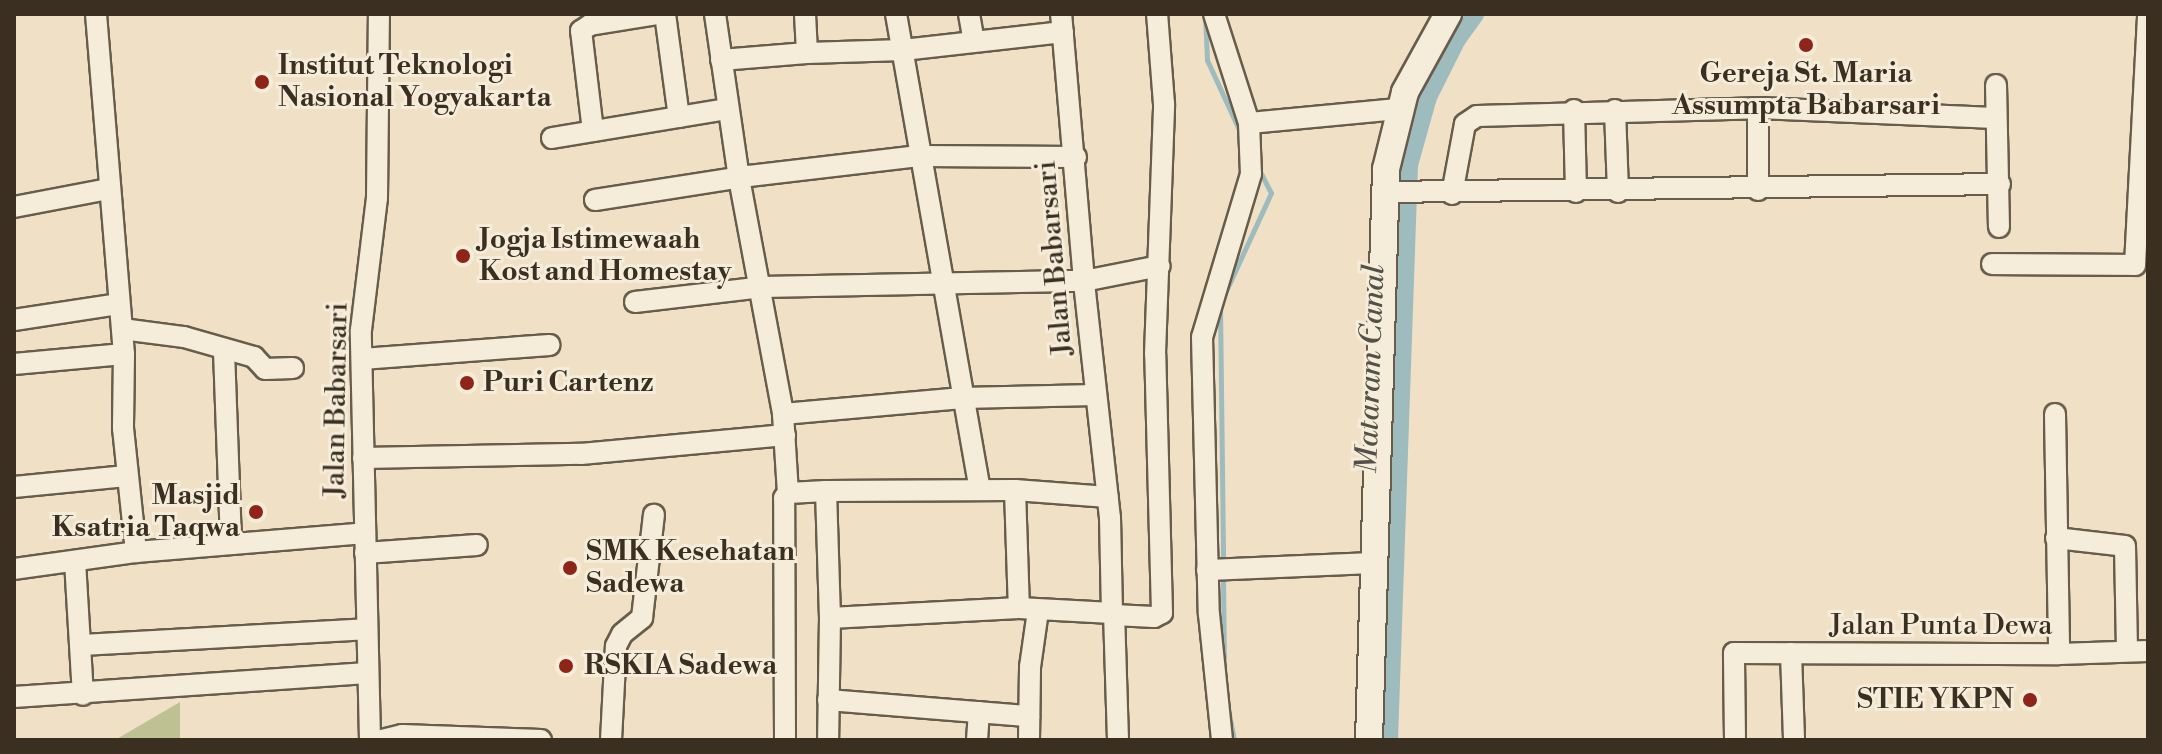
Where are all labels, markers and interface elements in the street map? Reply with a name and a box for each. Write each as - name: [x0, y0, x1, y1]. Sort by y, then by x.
- marker: Gereja St. Maria Assumpta Babarsari: [1797, 36, 1815, 54]
- place label: Institut Teknologi Nasional Yogyakarta: [278, 49, 552, 115]
- place label: Gereja St. Maria Assumpta Babarsari: [1672, 57, 1940, 123]
- marker: Institut Teknologi Nasional Yogyakarta: [253, 73, 271, 91]
- street label: Jalan Babarsari: [1030, 159, 1080, 357]
- place label: Jogja Istimewaah Kost and Homestay: [479, 223, 731, 289]
- marker: Jogja Istimewaah Kost and Homestay: [454, 247, 472, 265]
- water label: Mataram Canal: [1349, 264, 1393, 474]
- street label: Jalan Babarsari: [318, 302, 356, 498]
- place label: Puri Cartenz: [483, 366, 653, 400]
- marker: Puri Cartenz: [458, 374, 476, 392]
- place label: Masjid Ksatria Taqwa: [52, 479, 240, 545]
- marker: Masjid Ksatria Taqwa: [247, 503, 265, 521]
- place label: SMK Kesehatan Sadewa: [586, 535, 795, 601]
- marker: SMK Kesehatan Sadewa: [561, 559, 579, 577]
- street label: Jalan Punta Dewa: [1830, 609, 2052, 643]
- place label: RSKIA Sadewa: [584, 649, 777, 683]
- marker: RSKIA Sadewa: [555, 655, 577, 677]
- place label: STIE YKPN: [1857, 683, 2014, 717]
- marker: STIE YKPN: [2021, 691, 2039, 709]

